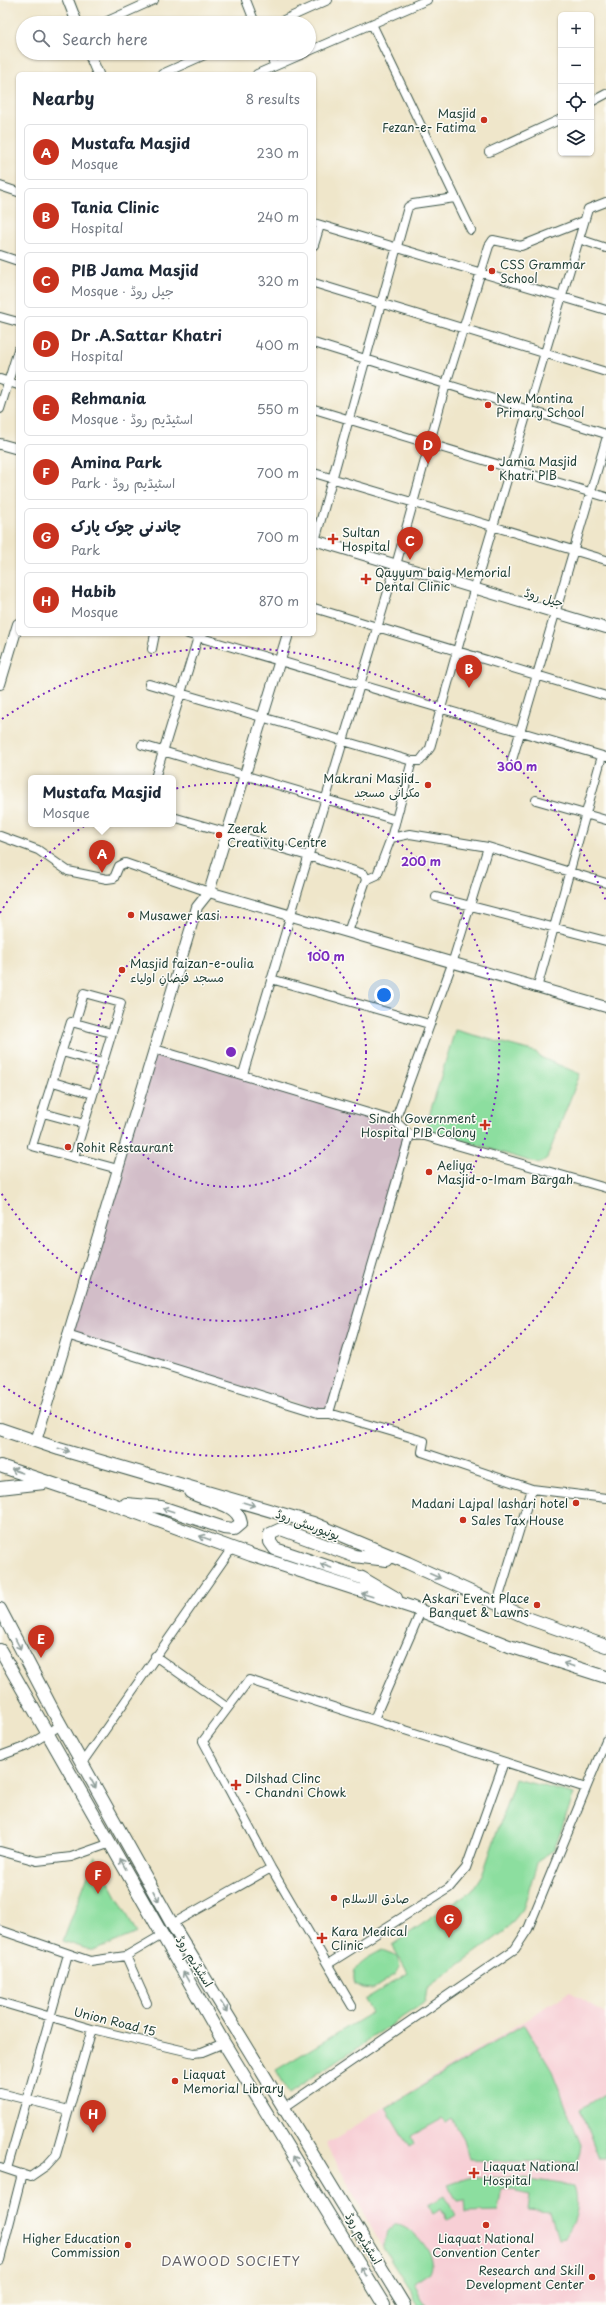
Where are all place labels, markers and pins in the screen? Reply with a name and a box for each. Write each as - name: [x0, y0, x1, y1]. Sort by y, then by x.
- place label: Masjid Fezan-e- Fatima: [382, 104, 476, 136]
- marker: Masjid Fezan-e- Fatima: [479, 115, 489, 125]
- place label: CSS Grammar School: [500, 255, 586, 287]
- marker: CSS Grammar School: [487, 266, 497, 276]
- place label: New Montina Primary School: [496, 389, 584, 421]
- marker: New Montina Primary School: [483, 400, 493, 410]
- pin: D: [415, 431, 441, 464]
- place label: Jamia Masjid Khatri PIB: [499, 452, 577, 484]
- marker: Jamia Masjid Khatri PIB: [486, 463, 496, 473]
- place label: Sultan Hospital: [342, 523, 390, 555]
- pin: C: [397, 527, 423, 560]
- marker: Sultan Hospital: [327, 533, 339, 545]
- place label: Qayyum baig Memorial Dental Clinic: [375, 563, 511, 595]
- marker: Qayyum baig Memorial Dental Clinic: [360, 573, 372, 585]
- pin: B: [456, 655, 482, 688]
- place label: Makrani Masjid۔ مکرانی مسجد: [323, 769, 420, 801]
- marker: Makrani Masjid۔ مکرانی مسجد: [423, 780, 433, 790]
- place label: Zeerak Creativity Centre: [227, 819, 327, 851]
- marker: Zeerak Creativity Centre: [214, 830, 224, 840]
- pin: A: [89, 840, 115, 873]
- place label: Musawer kasi: [139, 906, 220, 924]
- marker: Musawer kasi: [126, 910, 136, 920]
- place label: Masjid faizan-e-oulia مسجد فیضانِ اولیاء: [130, 954, 255, 986]
- marker: Masjid faizan-e-oulia مسجد فیضانِ اولیاء: [117, 965, 127, 975]
- centre of rings: [224, 1045, 238, 1059]
- place label: Sindh Government Hospital PIB Colony: [361, 1109, 476, 1141]
- marker: Sindh Government Hospital PIB Colony: [479, 1119, 491, 1131]
- place label: Rohit Restaurant: [76, 1138, 173, 1156]
- marker: Rohit Restaurant: [63, 1142, 73, 1152]
- place label: Aeliya Masjid-o-Imam Bargah: [437, 1156, 573, 1188]
- marker: Aeliya Masjid-o-Imam Bargah: [424, 1167, 434, 1177]
- place label: Madani Lajpal lashari hotel: [411, 1494, 568, 1512]
- marker: Madani Lajpal lashari hotel: [571, 1498, 581, 1508]
- place label: Sales Tax House: [471, 1511, 565, 1529]
- marker: Sales Tax House: [458, 1515, 468, 1525]
- place label: Askari Event Place Banquet & Lawns: [422, 1589, 530, 1621]
- marker: Askari Event Place Banquet & Lawns: [532, 1600, 542, 1610]
- pin: E: [28, 1625, 54, 1658]
- place label: Dilshad Clinc - Chandni Chowk: [245, 1769, 347, 1801]
- marker: Dilshad Clinc - Chandni Chowk: [230, 1779, 242, 1791]
- pin: F: [85, 1861, 111, 1894]
- place label: صادق الاسلام: [342, 1889, 409, 1908]
- marker: صادق الاسلام: [329, 1893, 339, 1903]
- pin: G: [436, 1905, 462, 1938]
- place label: Kara Medical Clinic: [331, 1922, 407, 1954]
- marker: Kara Medical Clinic: [316, 1932, 328, 1944]
- place label: Liaquat Memorial Library: [183, 2065, 284, 2097]
- marker: Liaquat Memorial Library: [170, 2076, 180, 2086]
- pin: H: [80, 2100, 106, 2133]
- place label: Liaquat National Hospital: [483, 2157, 579, 2189]
- marker: Liaquat National Hospital: [468, 2167, 480, 2179]
- marker: Liaquat National Convention Center: [481, 2220, 491, 2230]
- place label: Higher Education Commission: [22, 2229, 120, 2261]
- place label: Liaquat National Convention Center: [432, 2229, 540, 2261]
- marker: Higher Education Commission: [123, 2240, 133, 2250]
- place label: Research and Skill Development Center: [466, 2261, 584, 2293]
- marker: Research and Skill Development Center: [587, 2272, 597, 2282]

